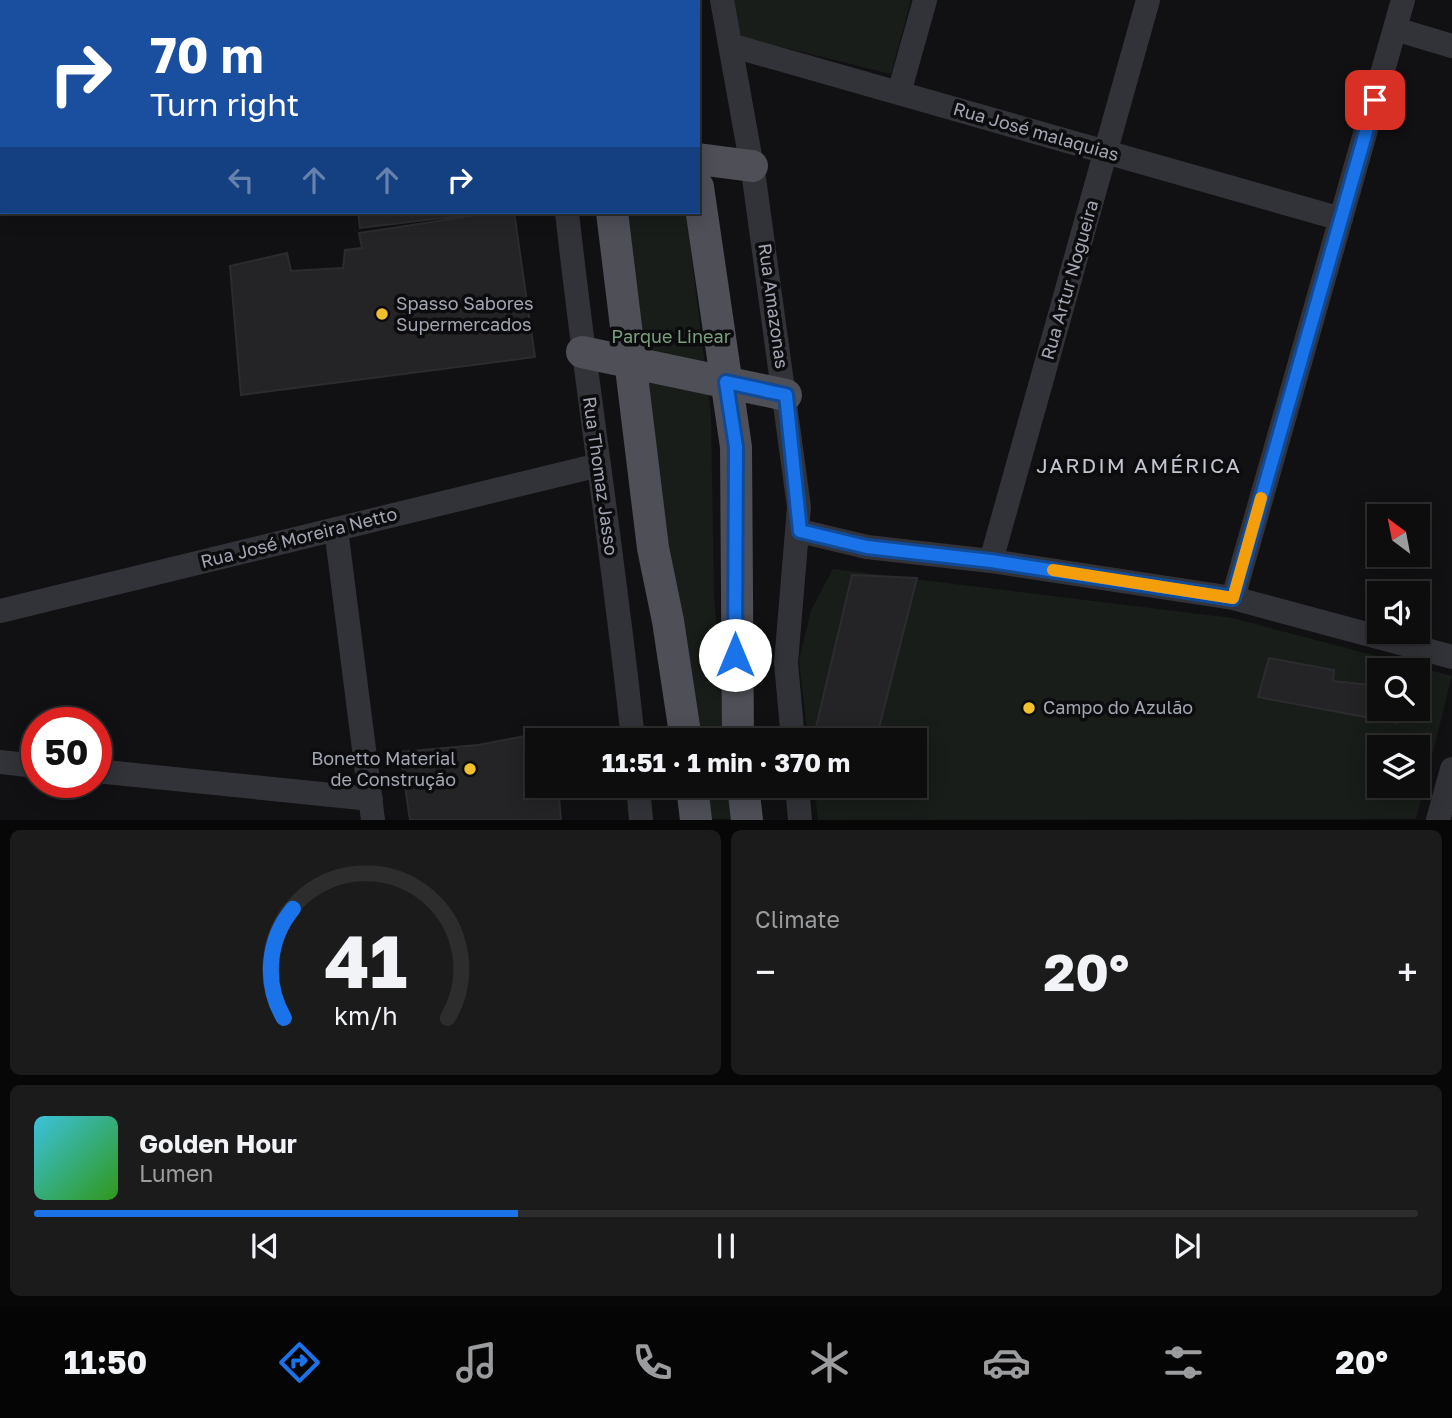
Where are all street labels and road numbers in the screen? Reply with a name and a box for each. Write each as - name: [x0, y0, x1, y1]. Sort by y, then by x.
- street label: Rua José malaquias: [951, 97, 1122, 165]
- street label: Rua Artur Nogueira: [1036, 197, 1102, 362]
- street label: Rua Amazonas: [754, 242, 794, 370]
- street label: Rua Thomaz Jasso: [579, 395, 623, 557]
- street label: Rua José Moreira Netto: [198, 502, 399, 572]

